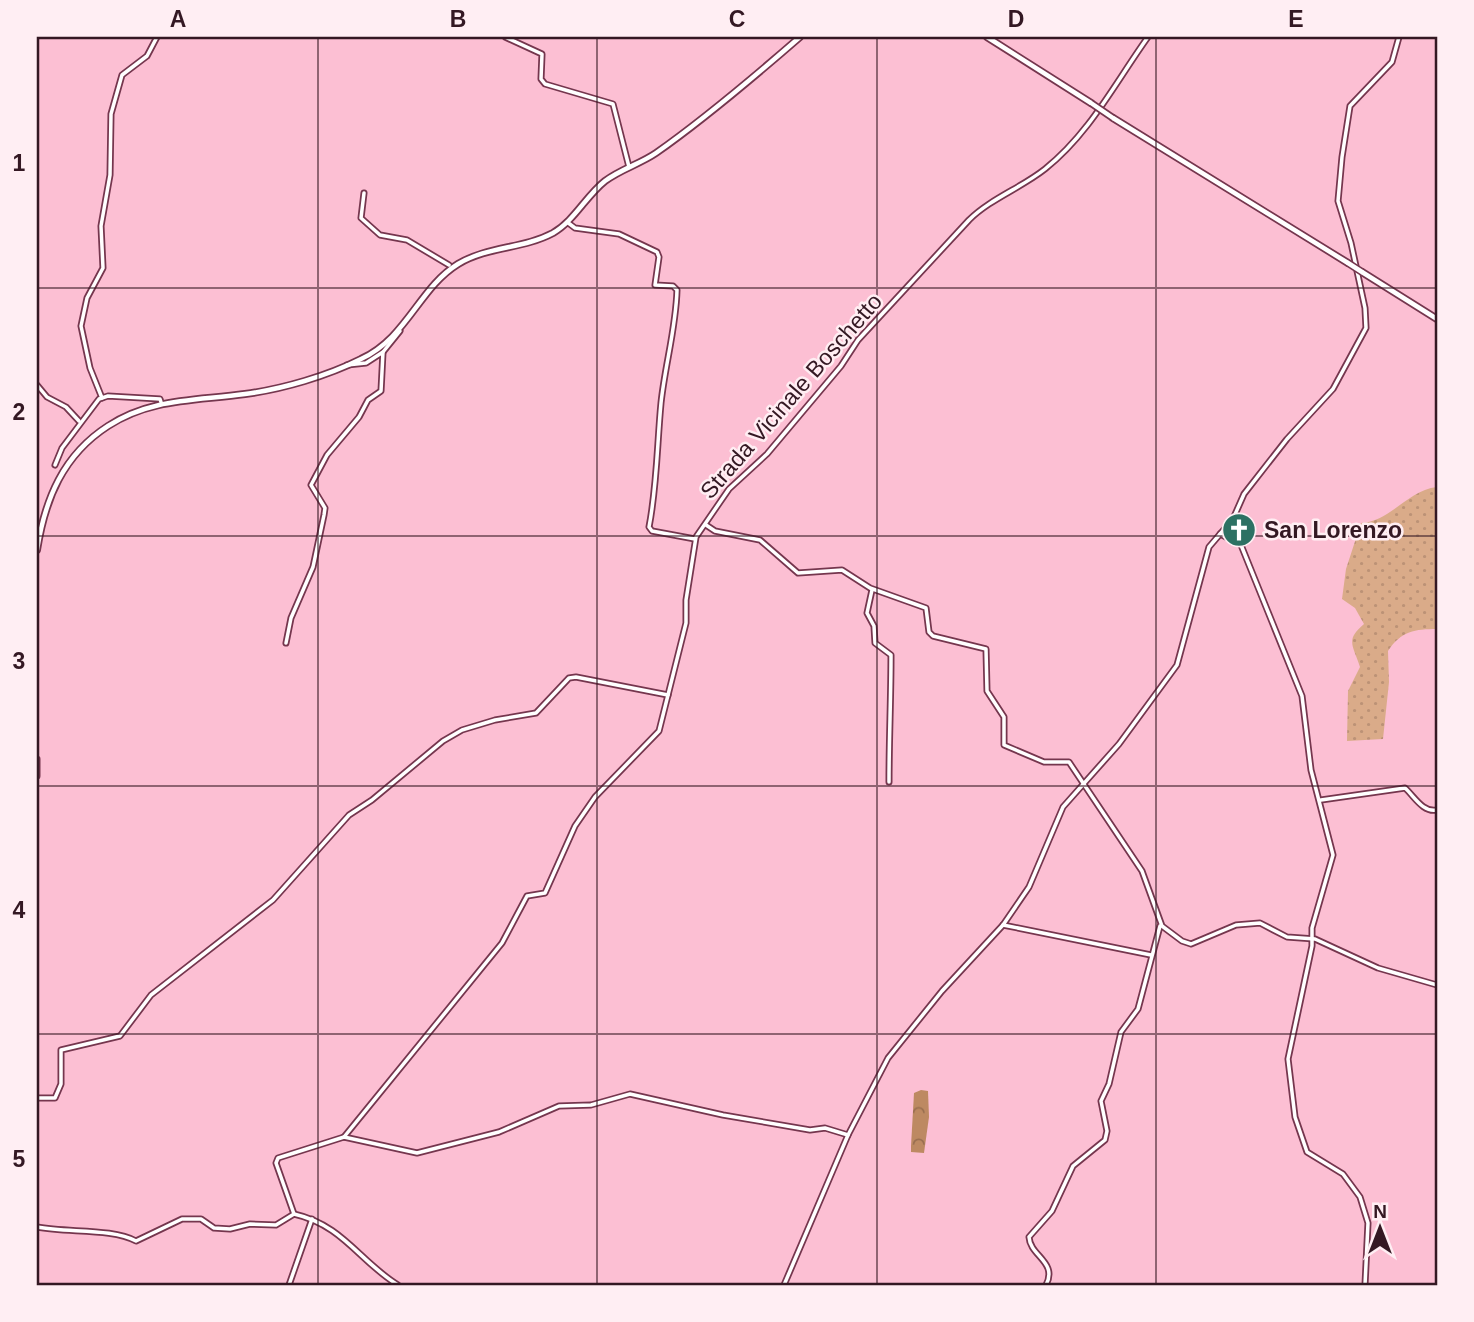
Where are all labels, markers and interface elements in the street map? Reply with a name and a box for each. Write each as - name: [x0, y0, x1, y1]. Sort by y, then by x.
- text: A: [170, 6, 186, 32]
- text: B: [450, 6, 466, 32]
- text: C: [729, 6, 745, 32]
- text: D: [1008, 6, 1024, 32]
- text: E: [1288, 6, 1304, 32]
- text: 1: [13, 150, 26, 176]
- street label: Strada Vicinale Boschetto: [695, 288, 887, 504]
- text: 2: [13, 399, 25, 425]
- church icon: San Lorenzo: [1220, 511, 1258, 549]
- place label: San Lorenzo: [1264, 517, 1402, 543]
- text: 3: [13, 648, 25, 674]
- text: 4: [13, 897, 26, 923]
- text: 5: [13, 1146, 26, 1172]
- north arrow: [1344, 1192, 1414, 1262]
- text: N: [1373, 1201, 1387, 1222]

